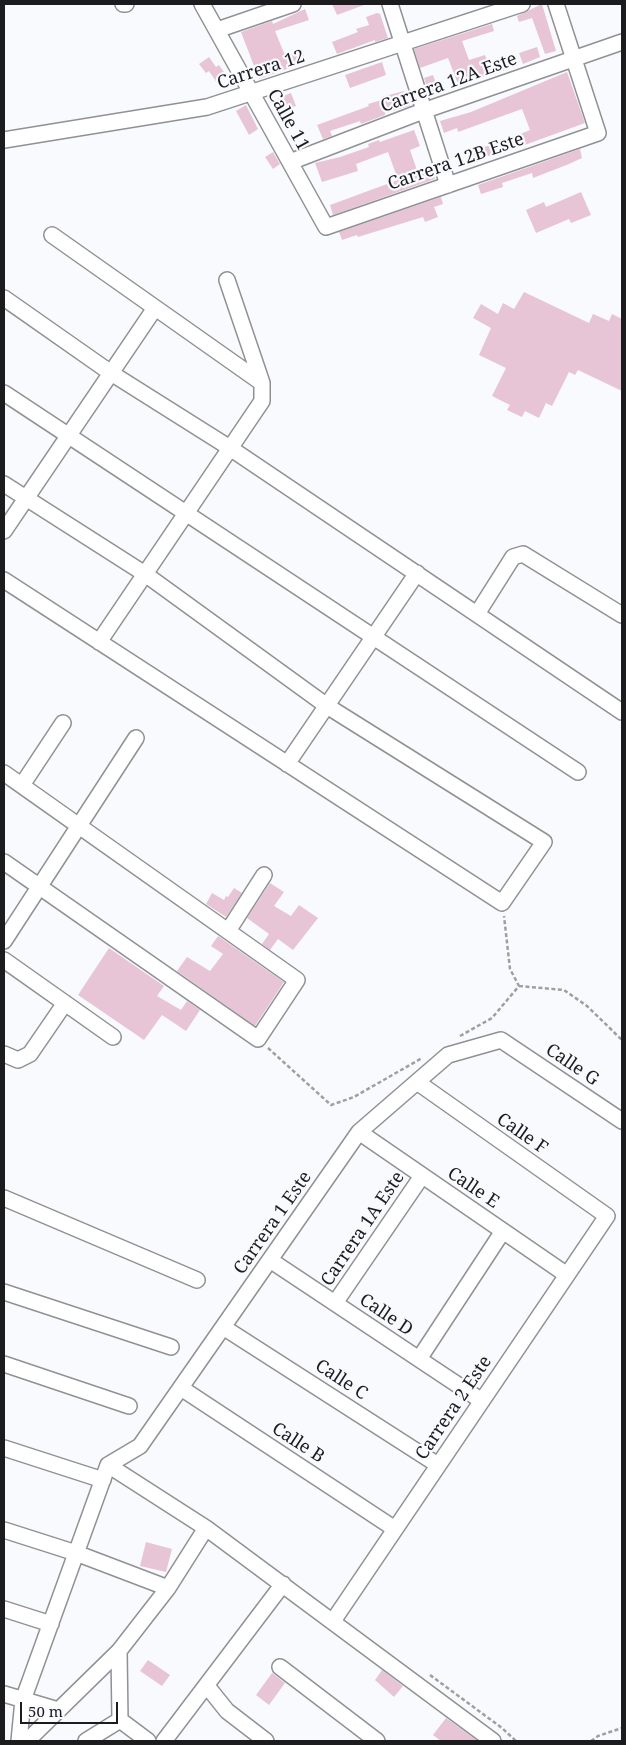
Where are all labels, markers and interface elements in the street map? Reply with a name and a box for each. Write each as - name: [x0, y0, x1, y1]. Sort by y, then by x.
- street label: Carrera 12: [214, 46, 308, 94]
- street label: Carrera 12A Este: [378, 48, 520, 118]
- street label: Calle 11: [262, 86, 314, 154]
- street label: Carrera 12B Este: [385, 129, 527, 195]
- street label: Calle G: [541, 1039, 603, 1091]
- street label: Calle F: [492, 1109, 552, 1159]
- street label: Calle E: [443, 1163, 503, 1213]
- street label: Carrera 1 Este: [230, 1167, 316, 1279]
- street label: Carrera 1A Este: [317, 1168, 409, 1290]
- street label: Calle D: [355, 1289, 417, 1341]
- street label: Carrera 2 Este: [411, 1352, 497, 1464]
- street label: Calle C: [311, 1355, 371, 1405]
- street label: Calle B: [268, 1418, 328, 1468]
- scale bar: [22, 1692, 120, 1724]
- text: 50 m: [28, 1701, 63, 1721]

